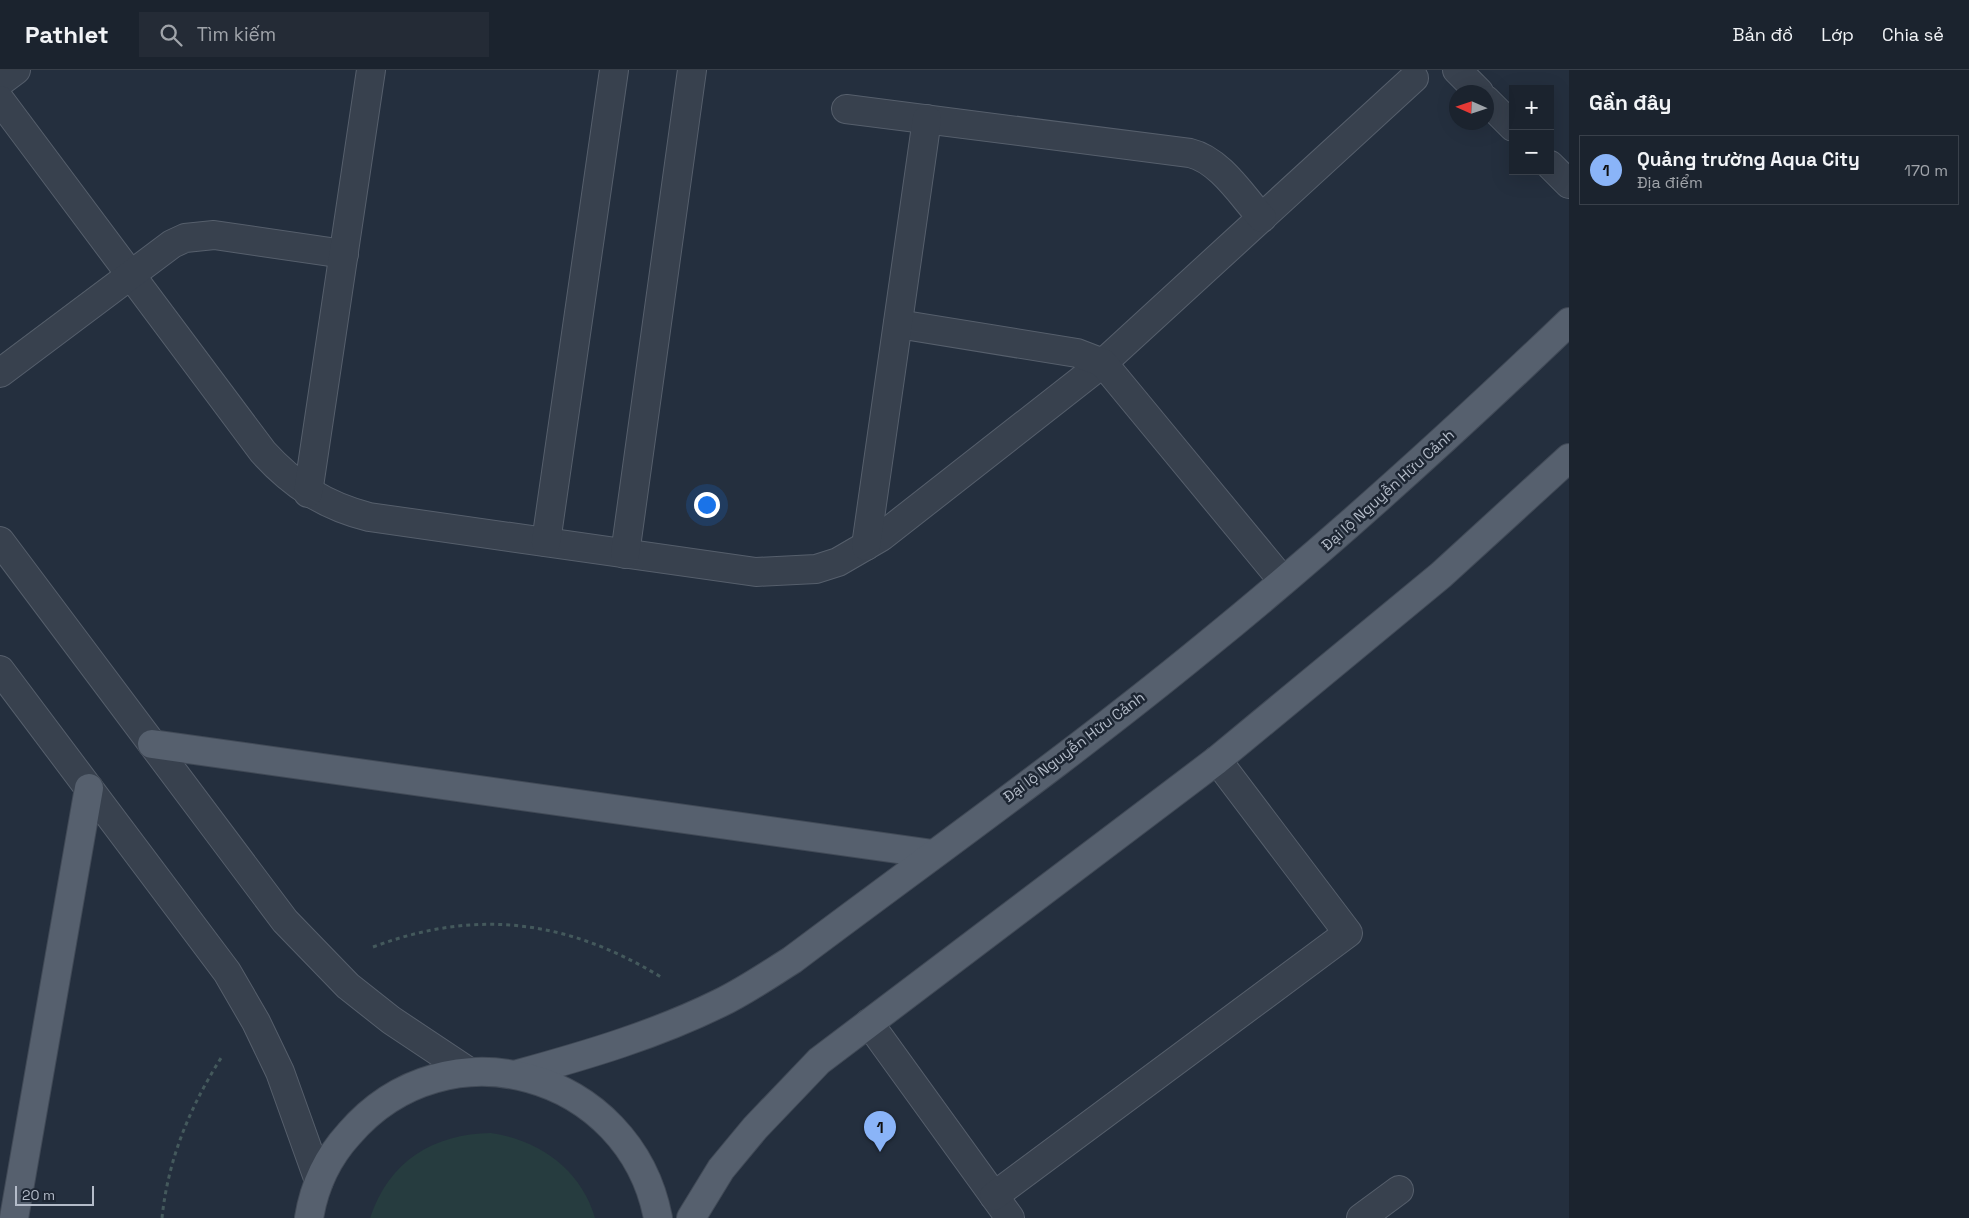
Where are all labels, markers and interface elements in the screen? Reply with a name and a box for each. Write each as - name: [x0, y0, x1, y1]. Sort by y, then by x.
- search box: [139, 12, 489, 57]
- text: Pathlet: [25, 19, 109, 50]
- icon: search: [157, 21, 185, 49]
- text: Tìm kiếm: [197, 22, 276, 47]
- text: Bản đồ: [1733, 23, 1793, 46]
- text: Lớp: [1821, 23, 1854, 46]
- text: Chia sẻ: [1882, 23, 1944, 46]
- north arrow: [1449, 85, 1494, 130]
- map controls: [1509, 85, 1554, 175]
- button: +: [1509, 85, 1554, 130]
- text: Gần đây: [1589, 89, 1672, 116]
- button: −: [1509, 130, 1554, 175]
- text: Quảng trường Aqua City: [1637, 147, 1860, 172]
- text: 1: [1602, 160, 1610, 181]
- text: 170 m: [1904, 160, 1948, 181]
- text: Địa điểm: [1637, 172, 1703, 193]
- street label: Đại lộ Nguyễn Hữu Cảnh: [1317, 425, 1458, 554]
- your location: [694, 492, 720, 518]
- street label: Đại lộ Nguyễn Hữu Cảnh: [999, 687, 1148, 806]
- pin: 1: [864, 1111, 896, 1152]
- scale bar: [15, 1183, 94, 1206]
- text: 20 m: [22, 1186, 55, 1204]

